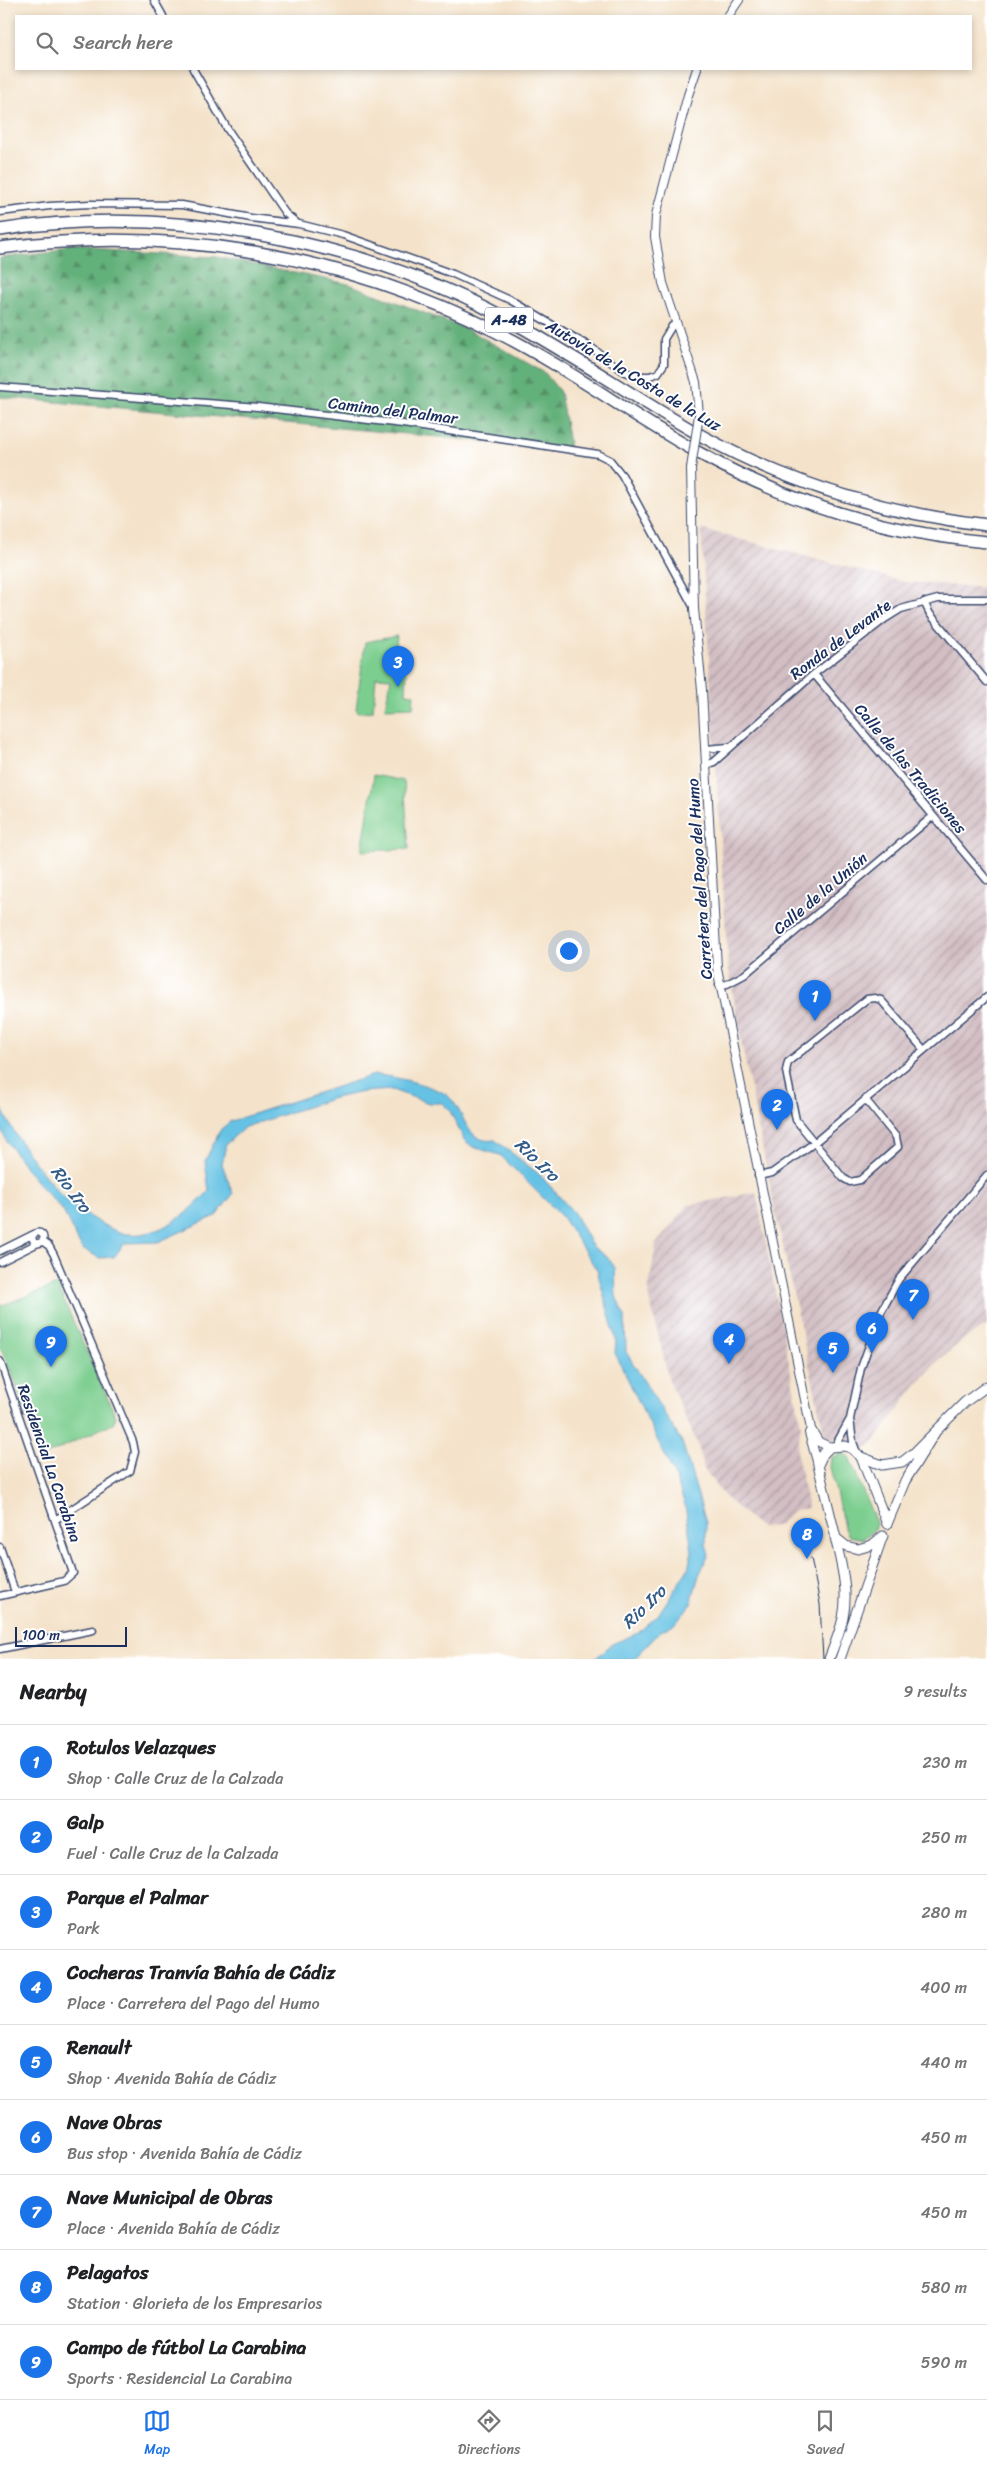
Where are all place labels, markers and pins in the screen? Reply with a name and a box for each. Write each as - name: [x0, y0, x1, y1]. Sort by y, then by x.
- pin: 3: [382, 646, 414, 687]
- pin: 1: [799, 980, 831, 1021]
- pin: 2: [761, 1089, 793, 1130]
- pin: 7: [897, 1279, 929, 1320]
- pin: 6: [856, 1312, 888, 1353]
- pin: 4: [713, 1323, 745, 1364]
- pin: 9: [35, 1326, 67, 1367]
- pin: 5: [817, 1332, 849, 1373]
- pin: 8: [791, 1518, 823, 1559]

